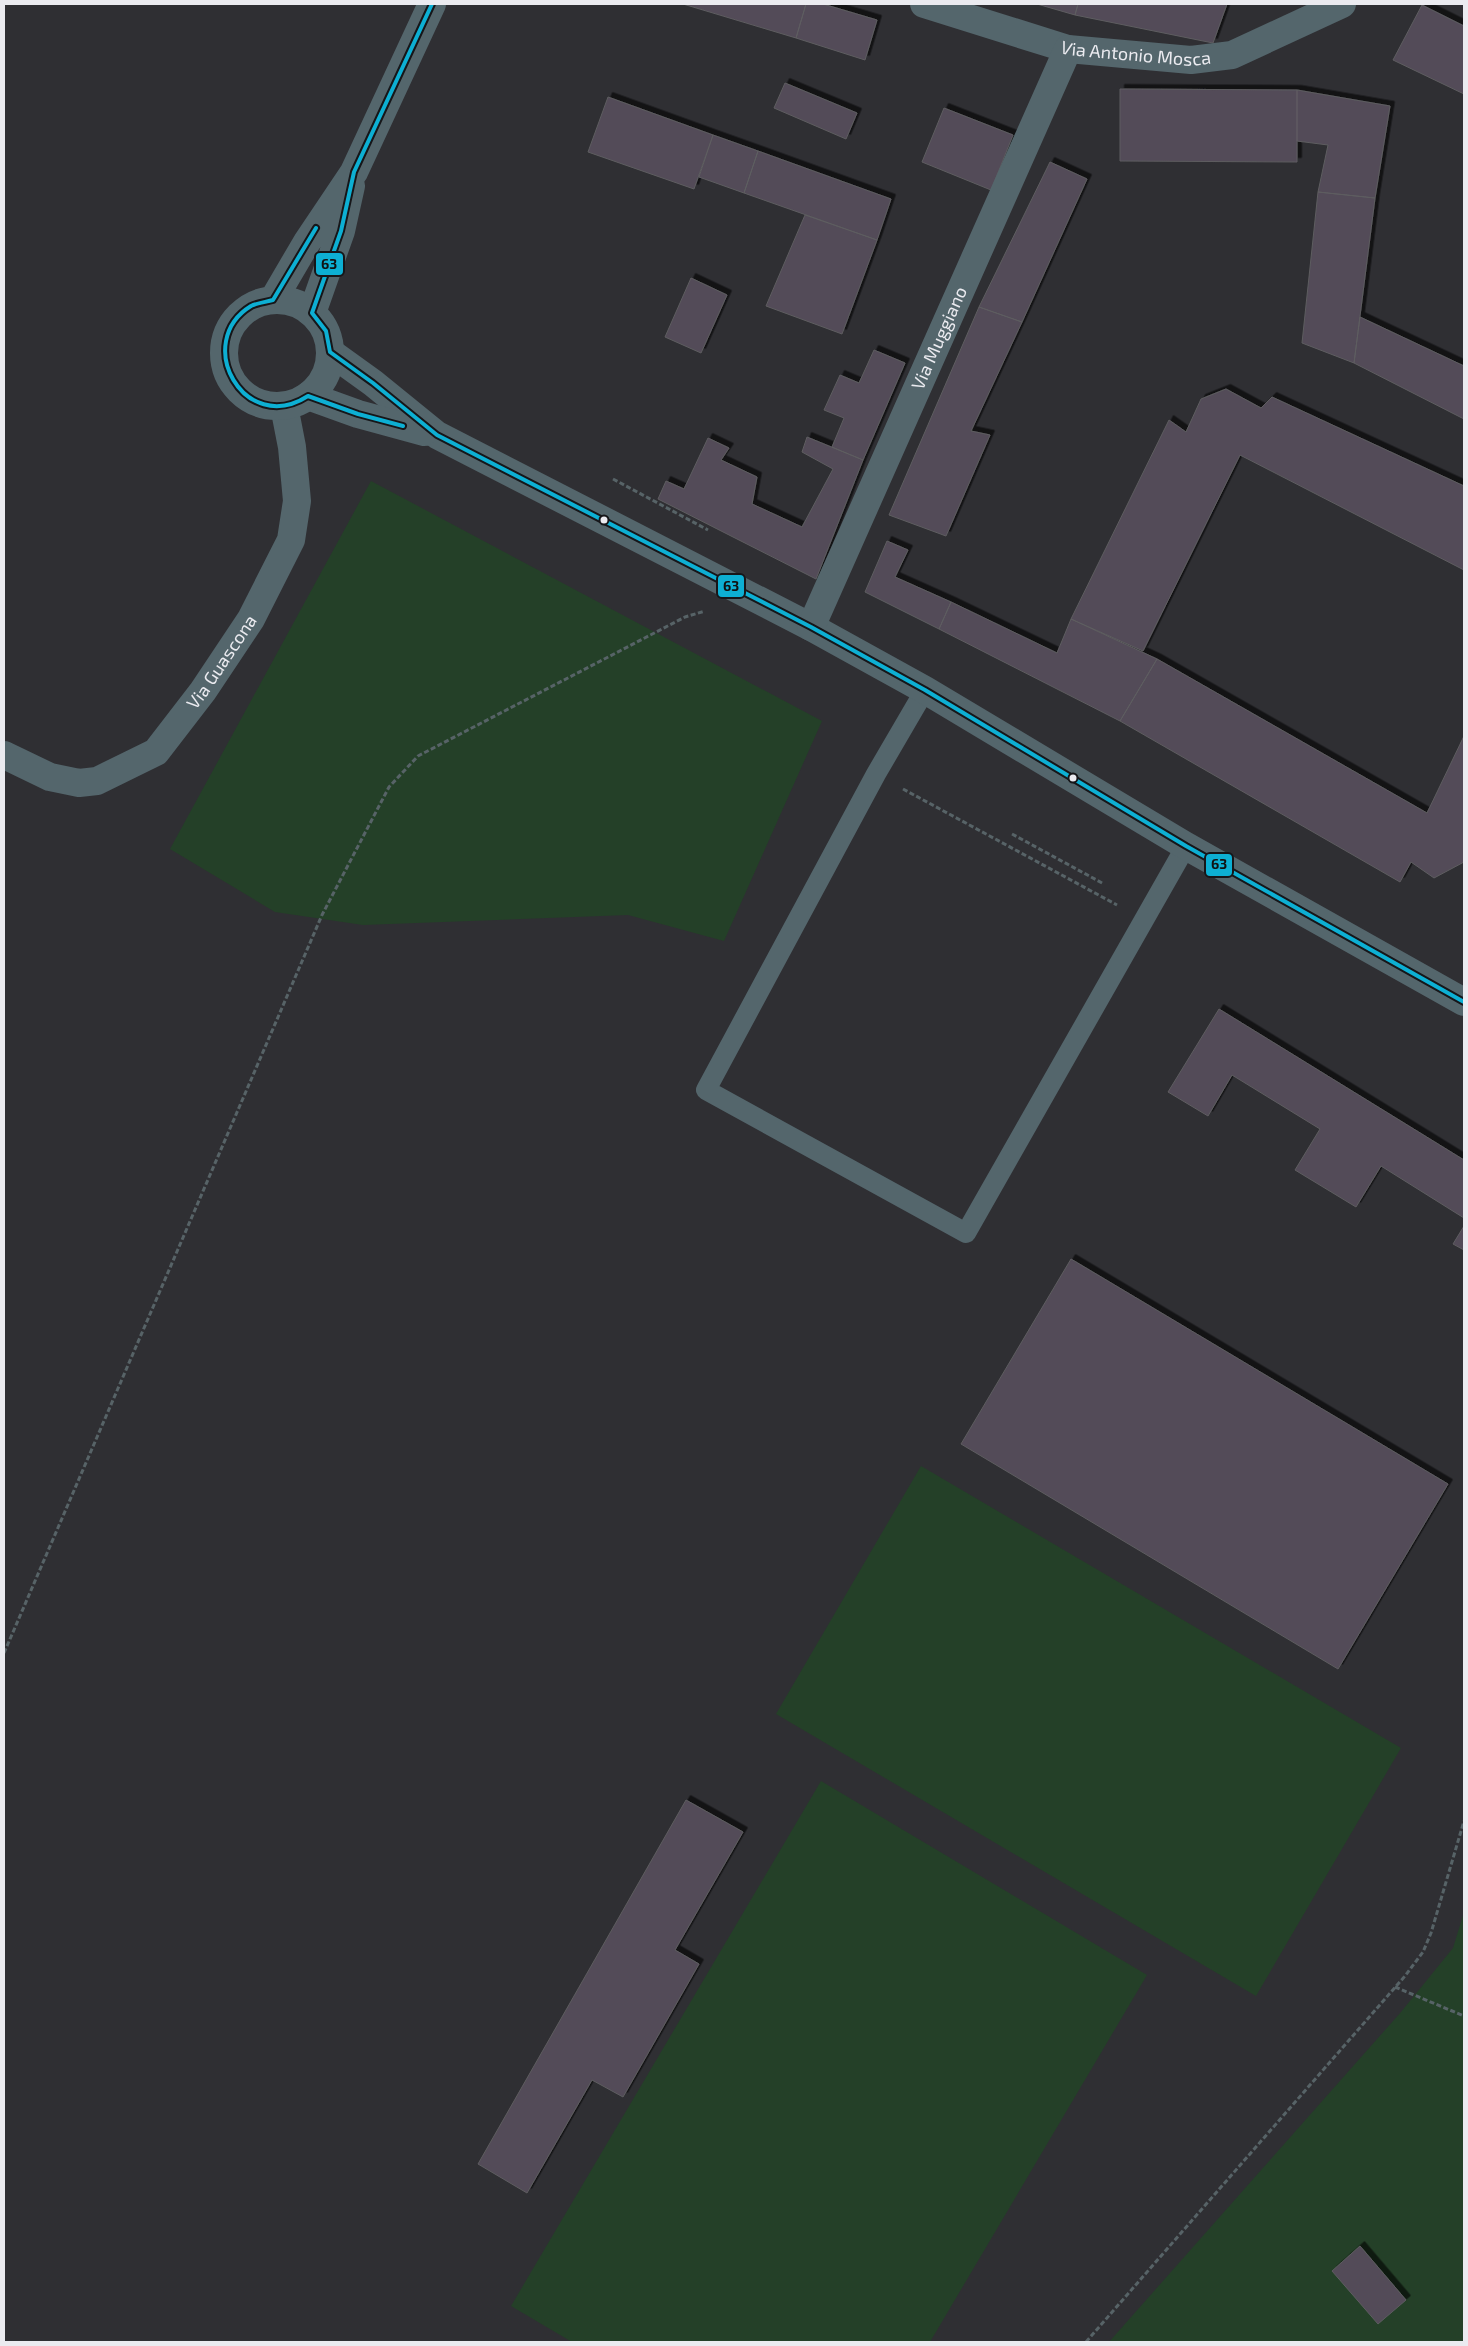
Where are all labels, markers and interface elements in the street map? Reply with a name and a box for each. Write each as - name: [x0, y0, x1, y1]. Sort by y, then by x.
- street label: Via Antonio Mosca: [1058, 35, 1212, 70]
- line badge: 63: [315, 252, 344, 276]
- text: 63: [321, 255, 337, 272]
- street label: Via Muggiano: [906, 283, 971, 393]
- unlabelled marker: [599, 515, 609, 525]
- line badge: 63: [717, 574, 745, 598]
- text: 63: [723, 577, 739, 594]
- street label: Via Guascona: [181, 610, 261, 713]
- unlabelled marker: [1068, 773, 1078, 783]
- line badge: 63: [1205, 853, 1233, 877]
- text: 63: [1211, 855, 1227, 872]

